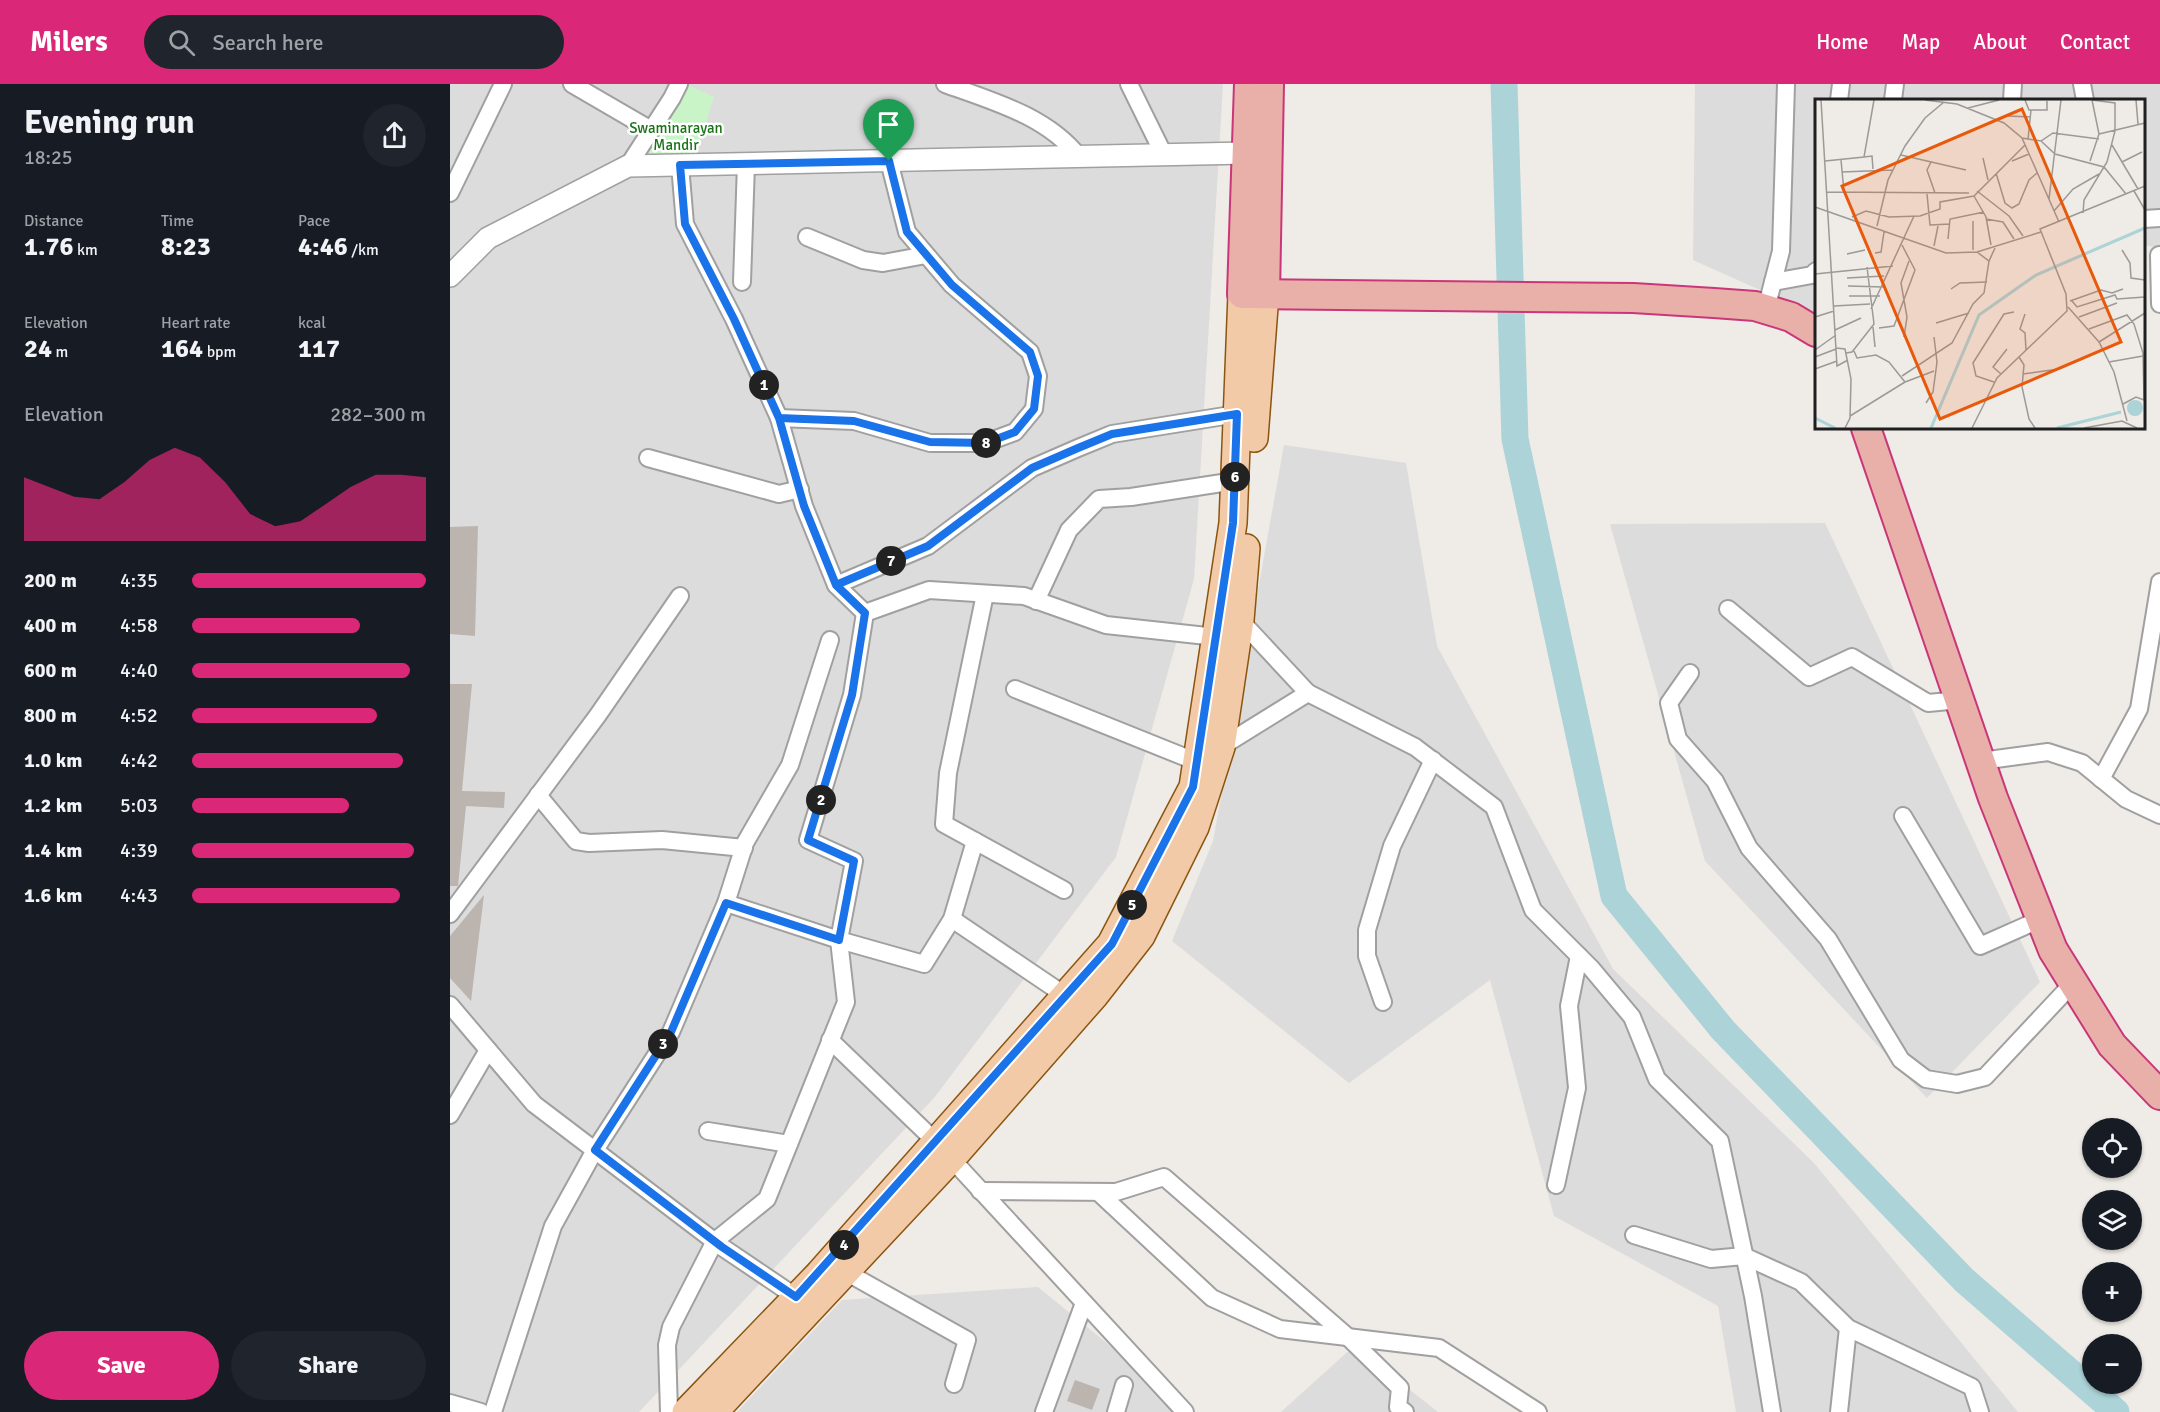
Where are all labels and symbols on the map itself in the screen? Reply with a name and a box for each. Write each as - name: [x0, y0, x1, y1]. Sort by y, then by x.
- pin: [863, 99, 914, 161]
- inset map: [1815, 99, 2145, 429]
- park label: Swaminarayan Mandir: [629, 119, 723, 154]
- pin: 1: [749, 370, 779, 400]
- pin: 8: [971, 428, 1001, 458]
- pin: 6: [1220, 462, 1250, 492]
- pin: 7: [876, 546, 906, 576]
- pin: 2: [806, 785, 836, 815]
- pin: 5: [1117, 890, 1147, 920]
- pin: 3: [648, 1029, 678, 1059]
- pin: 4: [829, 1230, 859, 1260]

